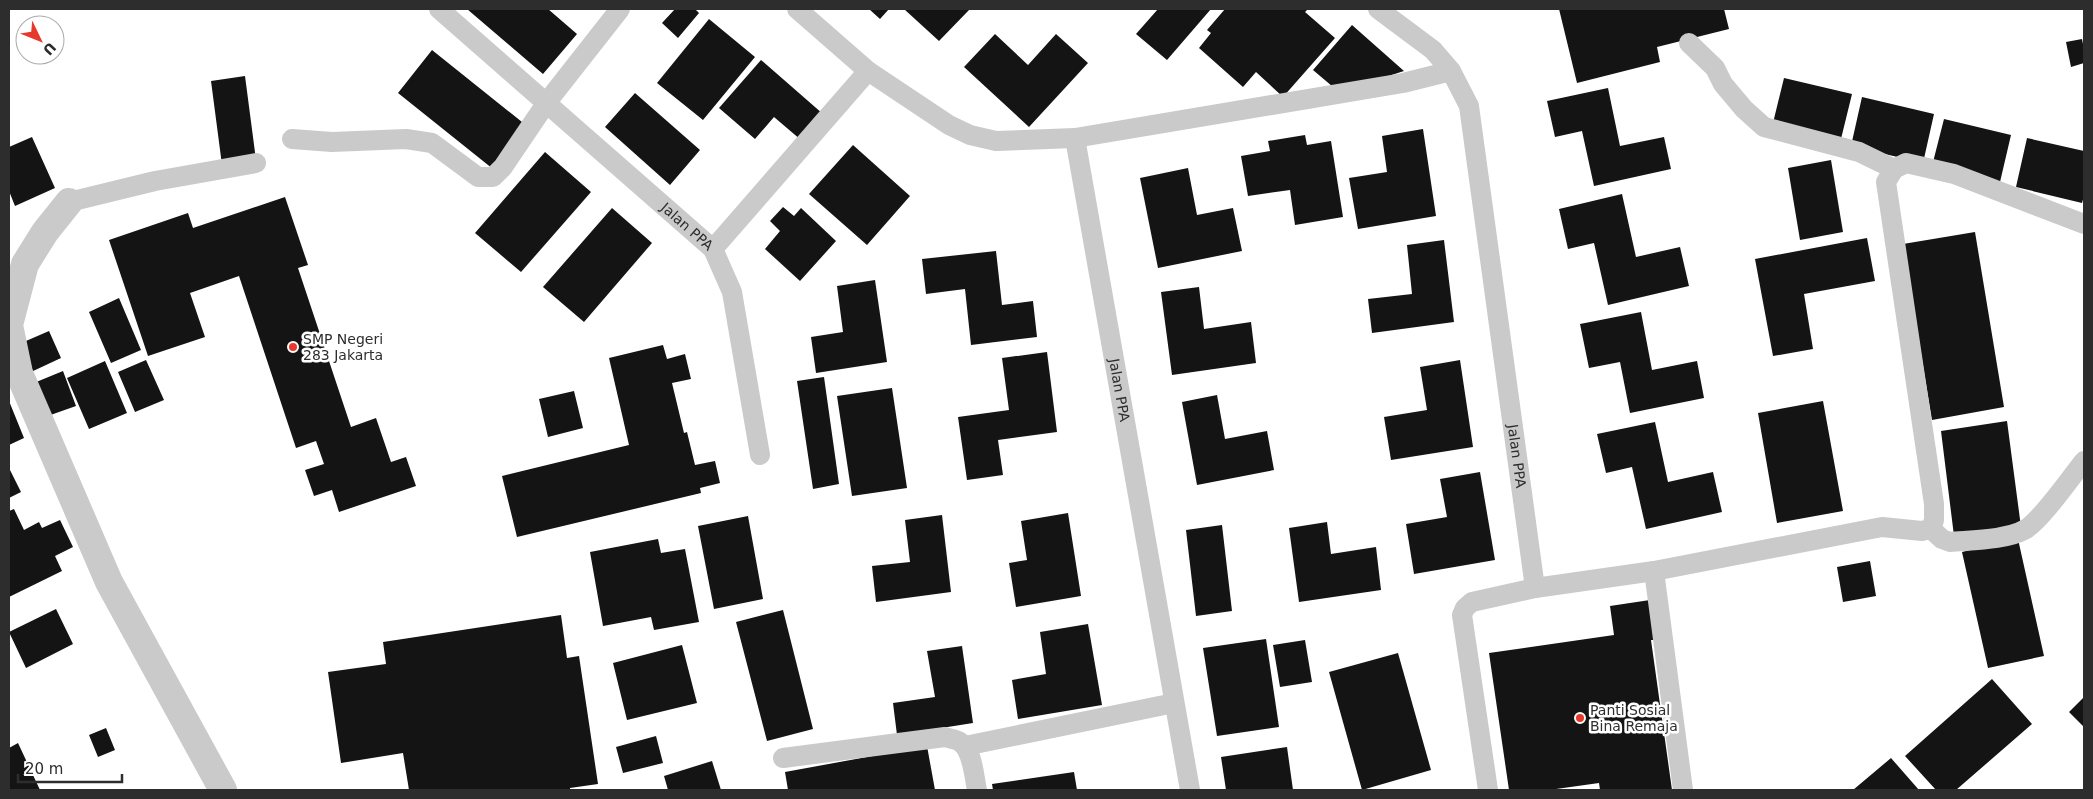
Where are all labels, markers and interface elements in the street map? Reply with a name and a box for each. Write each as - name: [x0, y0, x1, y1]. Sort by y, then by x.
- north arrow: [15, 15, 65, 65]
- text: U: [40, 39, 59, 58]
- street label: Jalan PPA: [657, 199, 717, 254]
- place label: SMP Negeri 283 Jakarta: [303, 331, 383, 363]
- marker: SMP Negeri 283 Jakarta: [287, 341, 299, 353]
- street label: Jalan PPA: [1106, 356, 1133, 423]
- street label: Jalan PPA: [1505, 422, 1529, 489]
- place label: Panti Sosial Bina Remaja: [1590, 702, 1678, 734]
- marker: Panti Sosial Bina Remaja: [1574, 712, 1586, 724]
- scale bar: [18, 752, 121, 784]
- text: 20 m: [25, 760, 63, 778]

